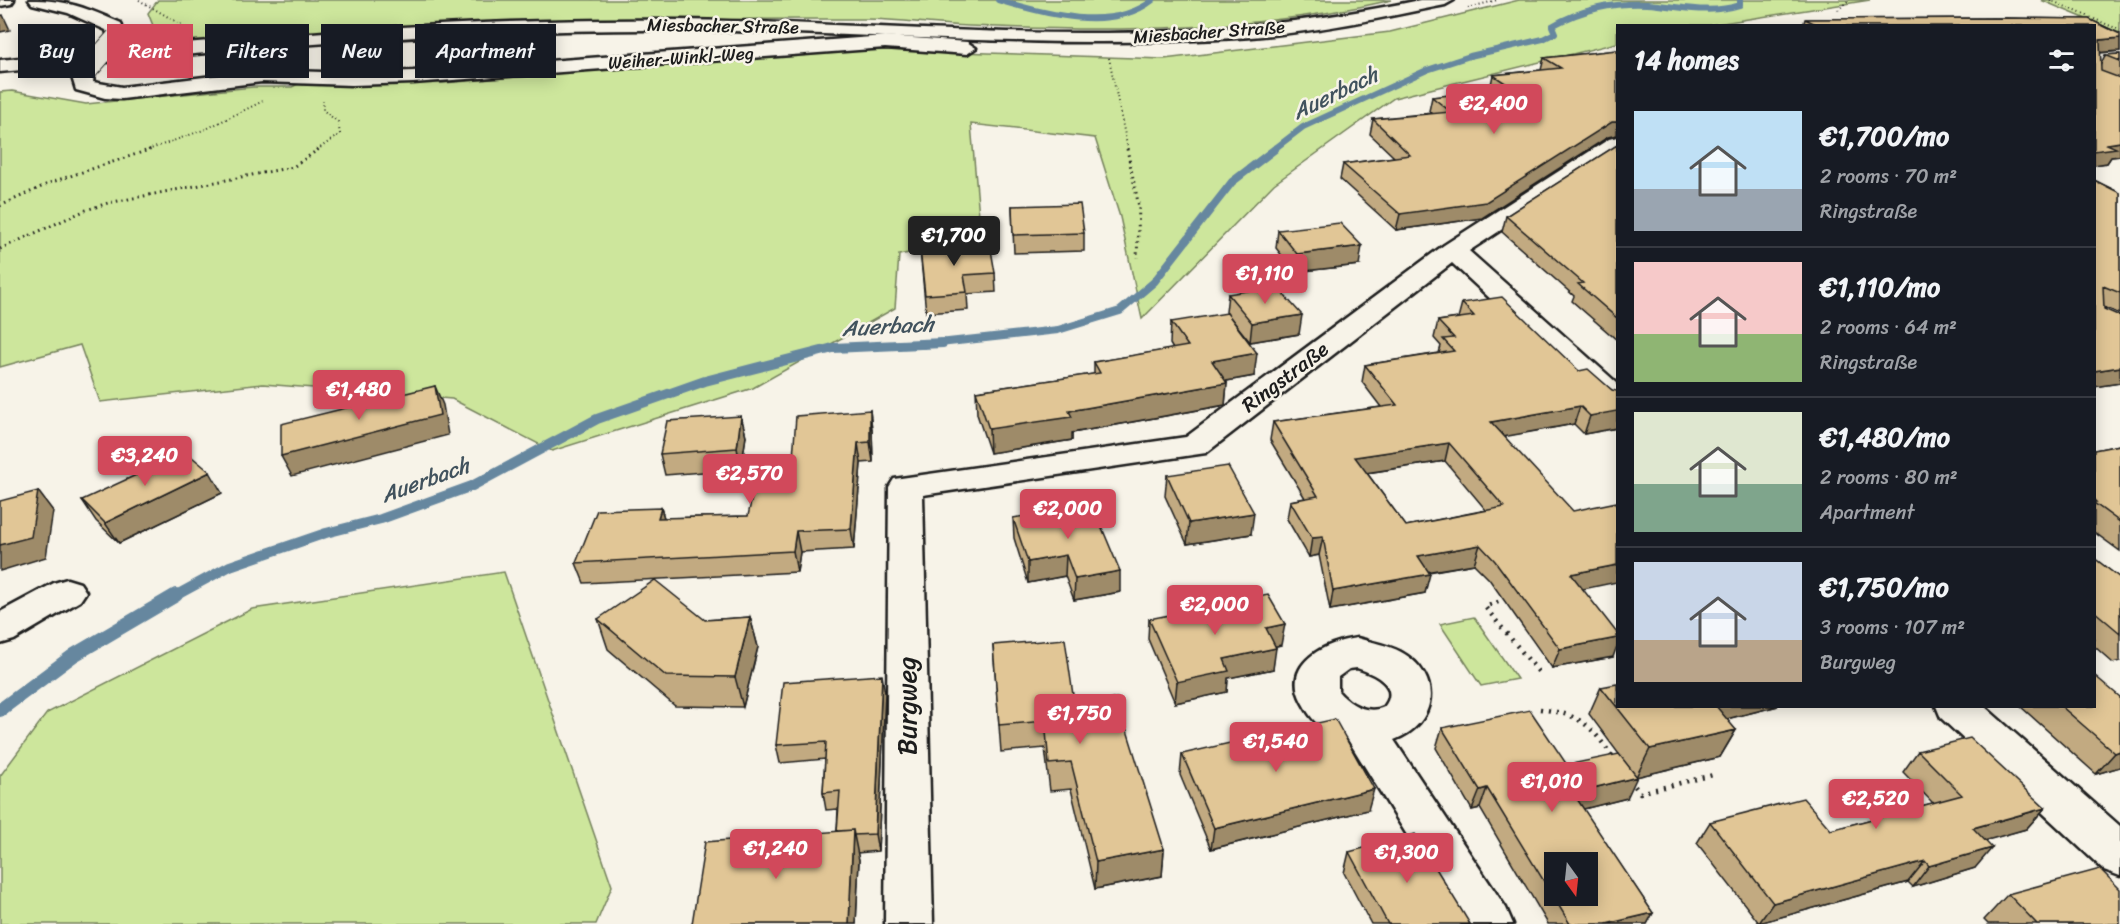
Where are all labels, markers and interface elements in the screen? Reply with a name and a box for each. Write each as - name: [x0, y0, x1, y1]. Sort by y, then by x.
- street label: Miesbacher Straße: [647, 9, 799, 43]
- street label: Miesbacher Straße: [1132, 11, 1286, 53]
- chip: Buy: [18, 24, 95, 78]
- chip: Rent: [107, 24, 193, 78]
- chip: Filters: [205, 24, 309, 78]
- chip: New: [321, 24, 403, 78]
- chip: Apartment: [415, 24, 556, 78]
- street label: Weiher-Winkl-Weg: [607, 37, 755, 79]
- text: 14 homes: [1634, 37, 1739, 83]
- icon: filters: [2045, 44, 2078, 77]
- water label: Auerbach: [1284, 54, 1387, 131]
- pin: €2,400: [1445, 84, 1543, 135]
- text: €2,400: [1460, 86, 1528, 121]
- text: €1,700/mo: [1820, 113, 1949, 159]
- icon: home: [1682, 135, 1754, 207]
- text: 2 rooms · 70 m²: [1820, 159, 1957, 194]
- text: Ringstraße: [1820, 194, 1917, 229]
- pin: €1,700: [905, 216, 1003, 267]
- text: €1,700: [922, 218, 986, 253]
- pin: €1,110: [1216, 254, 1314, 305]
- text: €1,110: [1236, 256, 1294, 291]
- text: €1,110/mo: [1820, 264, 1940, 310]
- icon: home: [1682, 286, 1754, 358]
- water label: Auerbach: [840, 304, 937, 348]
- text: 2 rooms · 64 m²: [1820, 310, 1957, 345]
- street label: Ringstraße: [1233, 331, 1337, 423]
- text: Ringstraße: [1820, 345, 1917, 380]
- pin: €1,480: [310, 370, 408, 421]
- text: €1,480: [327, 372, 391, 407]
- text: €1,480/mo: [1820, 414, 1950, 460]
- pin: €3,240: [96, 436, 194, 487]
- icon: home: [1682, 436, 1754, 508]
- text: €3,240: [112, 438, 178, 473]
- water label: Auerbach: [374, 445, 477, 514]
- pin: €2,570: [701, 454, 799, 505]
- text: €2,570: [717, 456, 783, 491]
- text: 2 rooms · 80 m²: [1820, 460, 1958, 495]
- pin: €2,000: [1019, 489, 1117, 540]
- text: €2,000: [1034, 491, 1102, 526]
- text: Apartment: [1820, 495, 1914, 530]
- text: €1,750/mo: [1820, 564, 1949, 610]
- pin: €2,000: [1166, 585, 1264, 636]
- icon: home: [1682, 586, 1754, 658]
- text: €2,000: [1181, 587, 1249, 622]
- text: 3 rooms · 107 m²: [1820, 610, 1965, 645]
- text: Burgweg: [1820, 645, 1896, 680]
- street label: Burgweg: [884, 657, 930, 755]
- pin: €1,750: [1031, 694, 1129, 745]
- text: €1,750: [1048, 696, 1112, 731]
- pin: €1,540: [1227, 722, 1325, 773]
- text: €1,540: [1244, 724, 1308, 759]
- pin: €1,010: [1503, 762, 1601, 813]
- text: €1,010: [1521, 764, 1583, 799]
- pin: €2,520: [1827, 779, 1925, 830]
- text: €2,520: [1843, 781, 1909, 816]
- pin: €1,240: [727, 829, 825, 880]
- text: €1,240: [744, 831, 808, 866]
- pin: €1,300: [1358, 833, 1456, 884]
- text: €1,300: [1375, 835, 1439, 870]
- north arrow: [1544, 852, 1598, 906]
- map controls: [1544, 852, 1598, 906]

